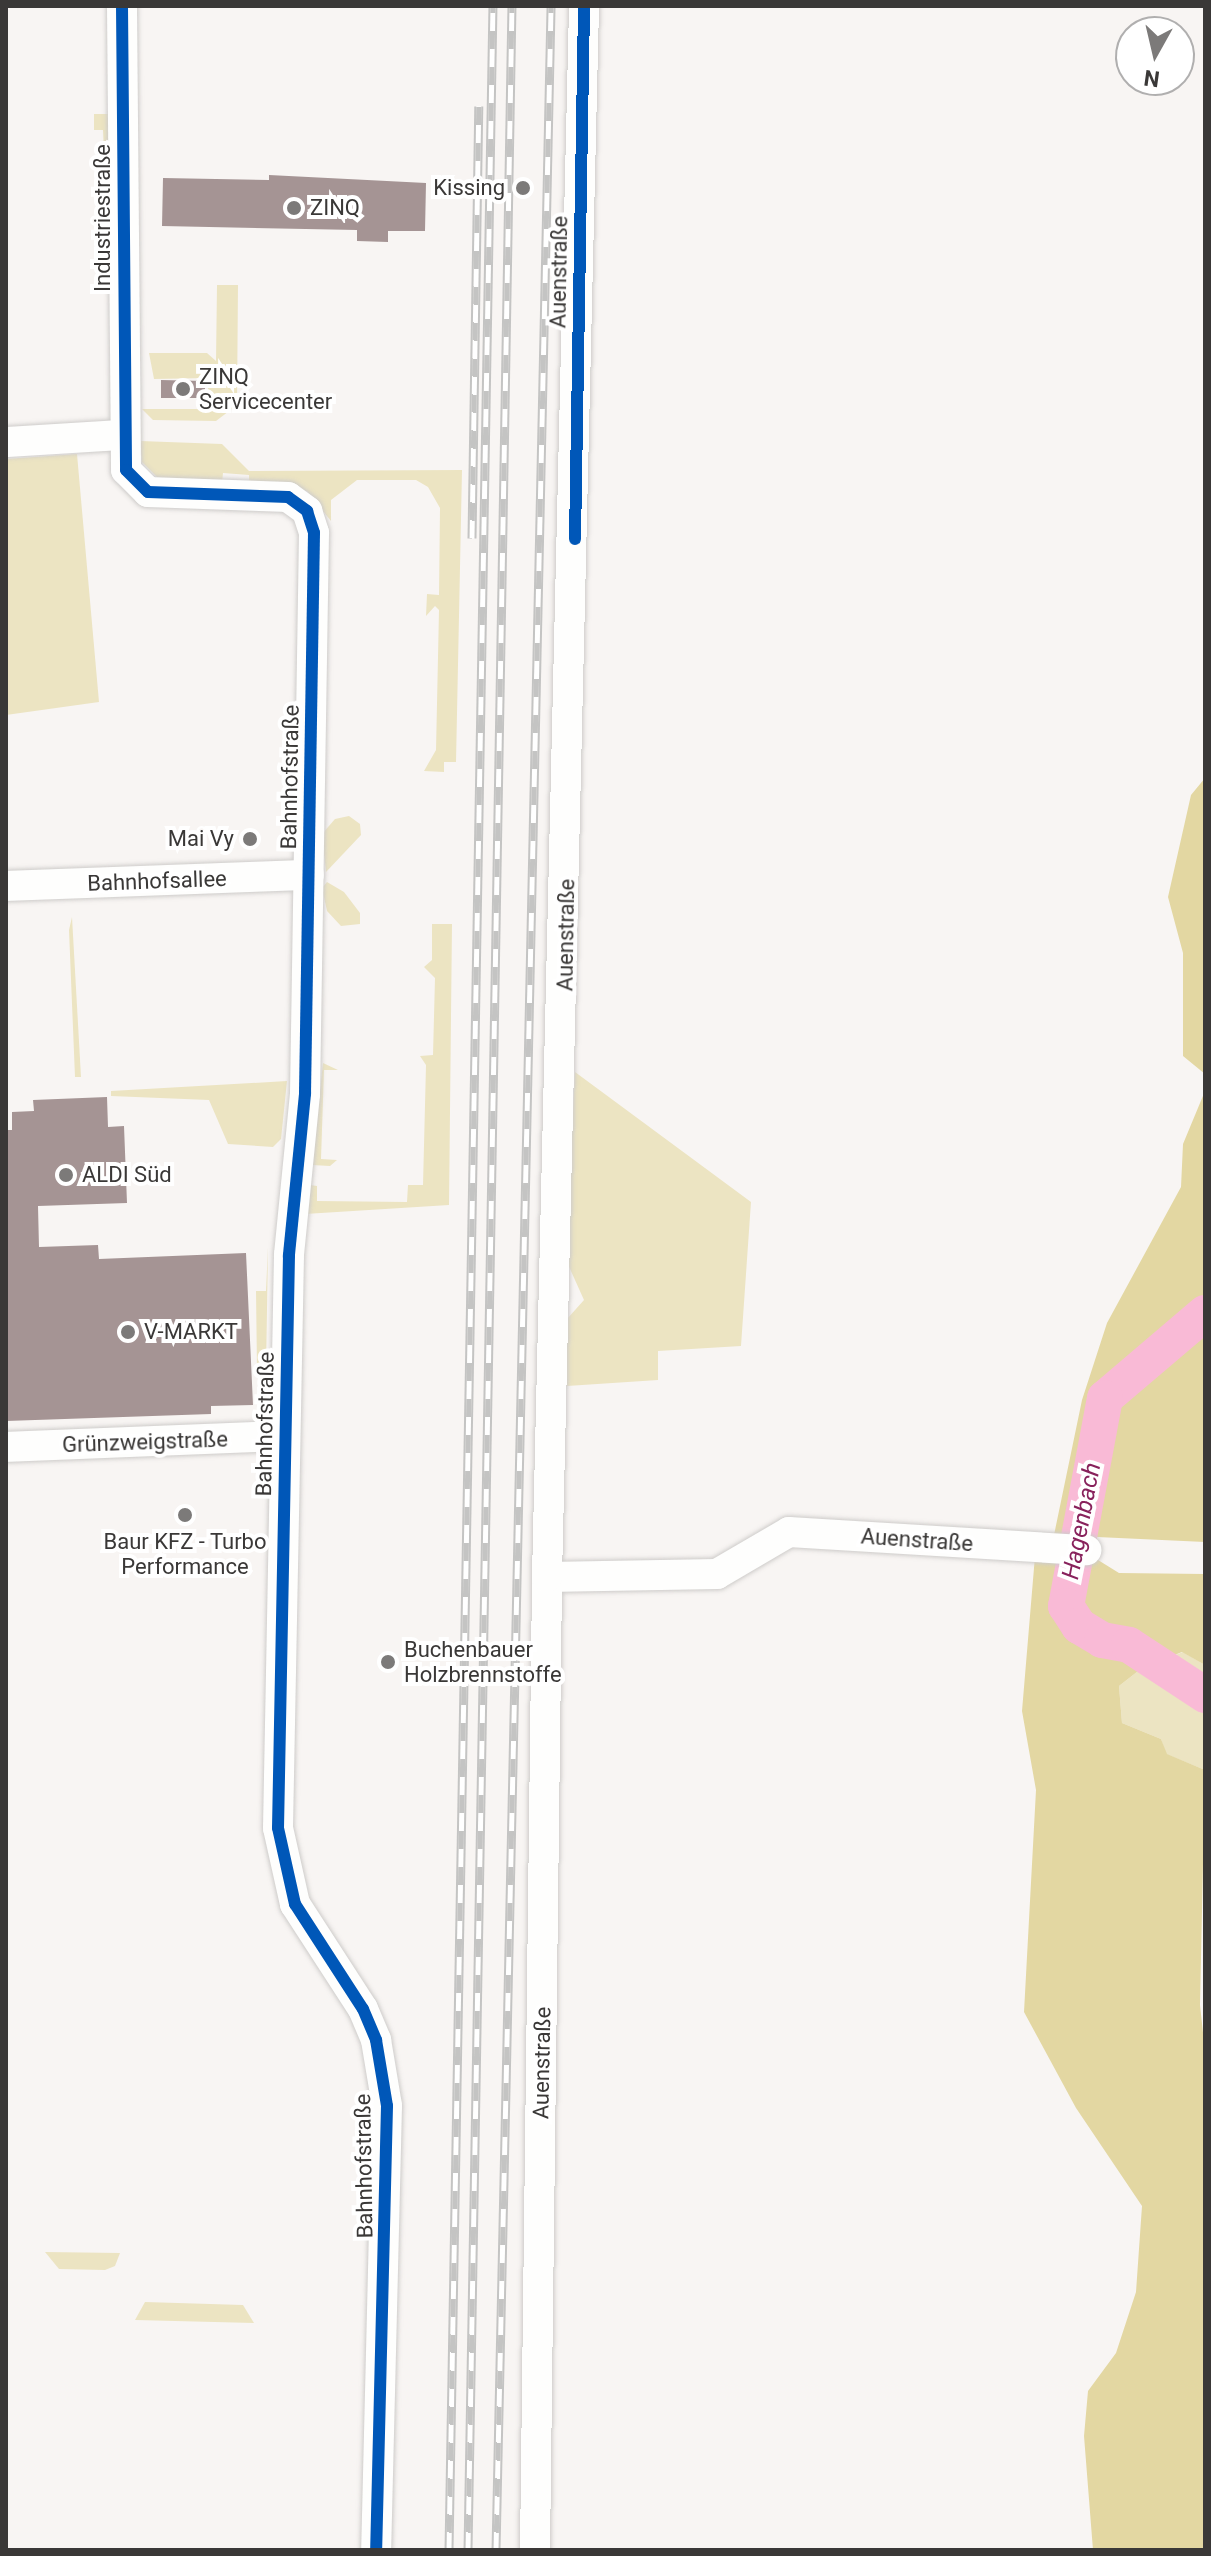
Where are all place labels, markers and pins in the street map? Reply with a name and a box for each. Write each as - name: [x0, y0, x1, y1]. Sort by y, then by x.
- place label: Kissing: [433, 175, 505, 201]
- marker: Kissing: [512, 177, 534, 199]
- place label: ZINQ: [310, 195, 360, 221]
- marker: ZINQ: [285, 199, 303, 217]
- place label: ZINQ Servicecenter: [199, 363, 332, 414]
- marker: ZINQ Servicecenter: [174, 380, 192, 398]
- place label: Mai Vy: [168, 826, 234, 852]
- marker: Mai Vy: [241, 830, 259, 848]
- place label: ALDI Süd: [82, 1162, 172, 1188]
- marker: ALDI Süd: [57, 1166, 75, 1184]
- place label: V-MARKT: [144, 1319, 238, 1345]
- marker: V-MARKT: [119, 1323, 137, 1341]
- marker: Baur KFZ - Turbo Performance: [176, 1506, 194, 1524]
- place label: Baur KFZ - Turbo Performance: [103, 1528, 267, 1580]
- place label: Buchenbauer Holzbrennstoffe: [404, 1636, 562, 1688]
- marker: Buchenbauer Holzbrennstoffe: [379, 1653, 397, 1671]

